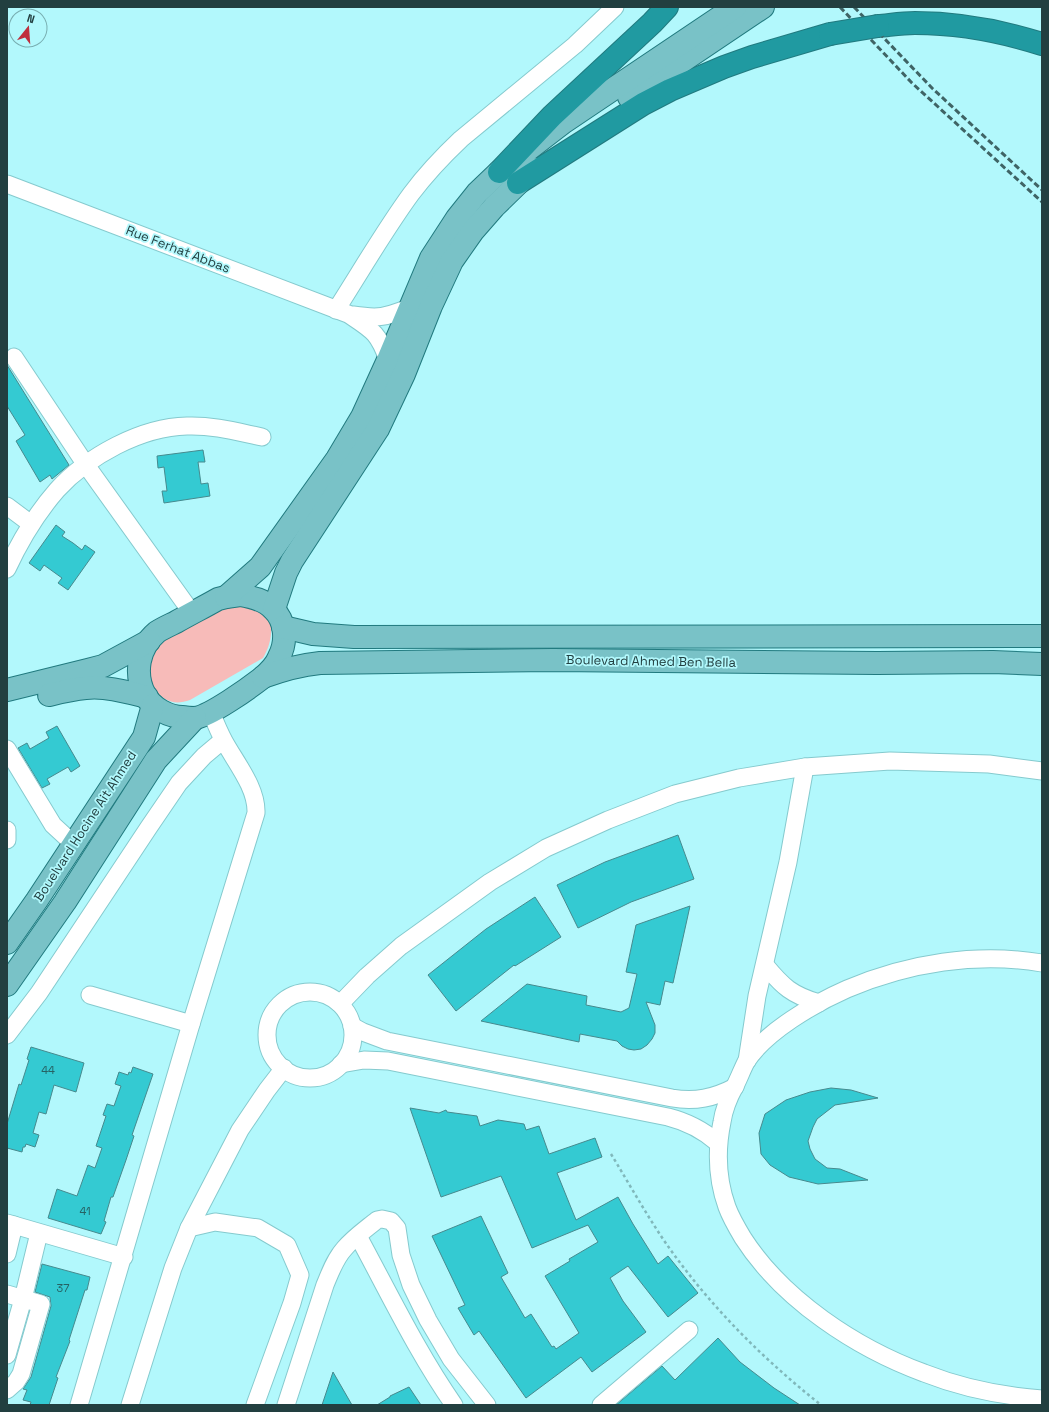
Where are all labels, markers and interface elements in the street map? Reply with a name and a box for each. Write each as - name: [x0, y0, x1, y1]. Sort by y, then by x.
- north arrow: [8, 8, 48, 48]
- text: N: [25, 11, 36, 26]
- street label: Rue Ferhat Abbas: [124, 221, 233, 277]
- street label: Boulevard Ahmed Ben Bella: [566, 651, 737, 671]
- street label: Bouelvard Hocine Ait Ahmed: [30, 747, 140, 905]
- house number: 44: [41, 1063, 55, 1077]
- house number: 41: [79, 1204, 91, 1218]
- house number: 37: [57, 1281, 69, 1295]

